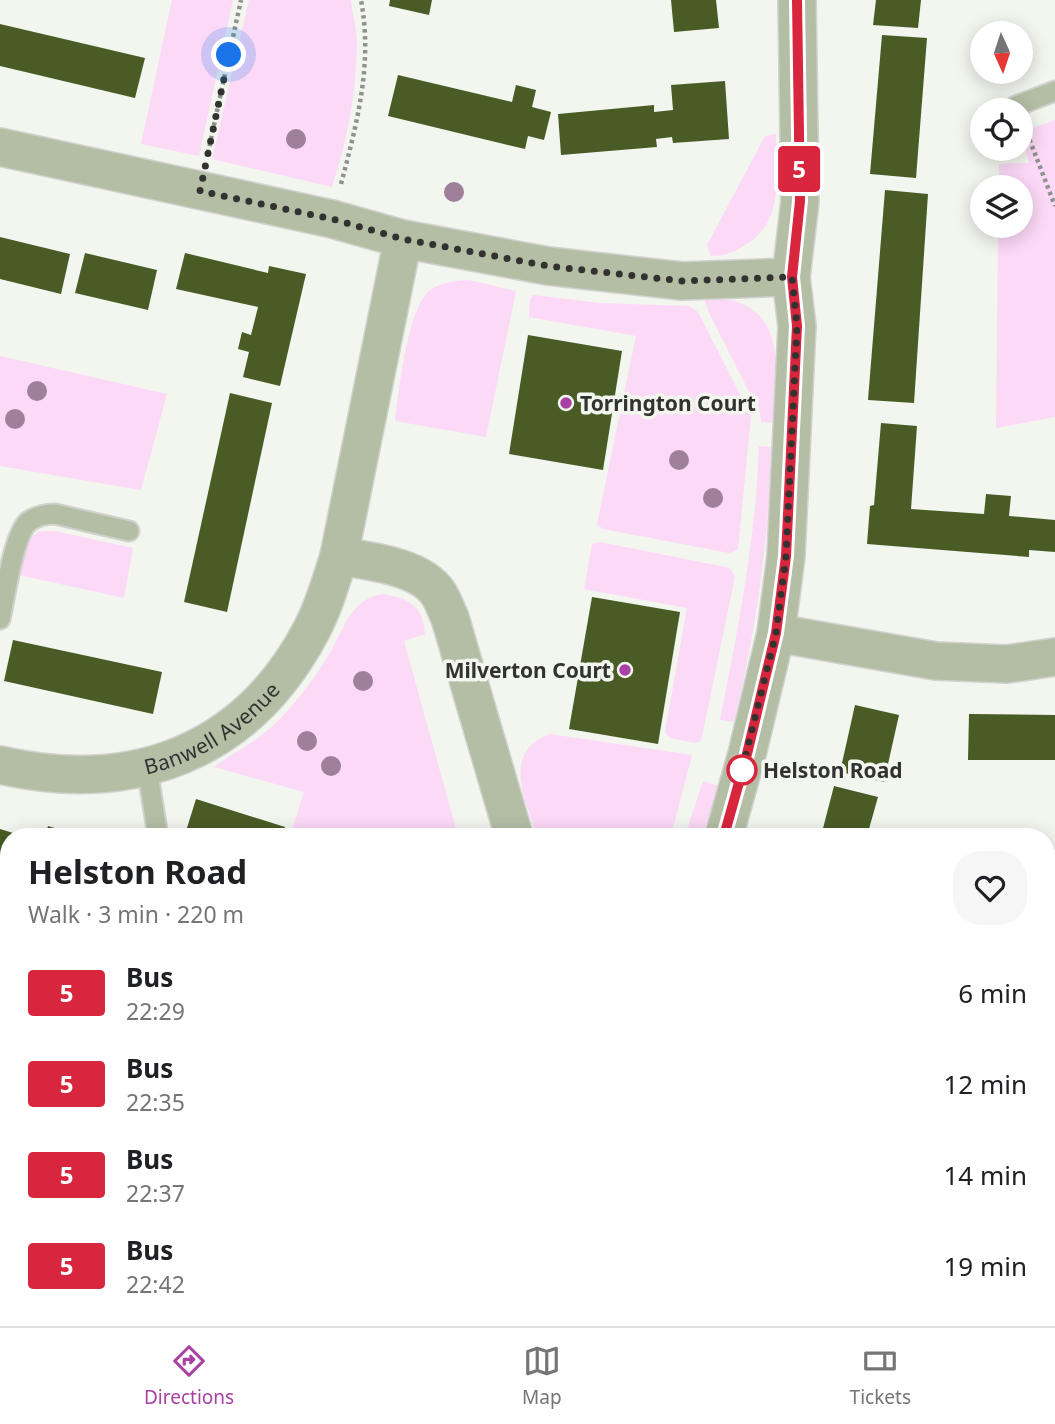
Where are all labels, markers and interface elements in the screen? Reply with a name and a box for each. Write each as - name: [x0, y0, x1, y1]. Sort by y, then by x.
- north arrow: [970, 21, 1032, 84]
- map controls: [970, 21, 1033, 238]
- your location: [211, 37, 246, 72]
- button: locate: [970, 98, 1033, 161]
- line badge: 5: [776, 146, 822, 192]
- text: 5: [792, 152, 806, 185]
- button: layers: [970, 175, 1033, 238]
- place label: Torrington Court: [580, 389, 756, 417]
- marker: Torrington Court: [558, 395, 574, 411]
- place label: Milverton Court: [445, 656, 611, 684]
- marker: Milverton Court: [617, 662, 633, 678]
- street label: Banwell Avenue: [141, 676, 286, 781]
- marker: Helston Road: [727, 755, 757, 785]
- place label: Helston Road: [763, 756, 903, 784]
- text: Helston Road: [28, 849, 247, 894]
- button: heart: [953, 851, 1027, 925]
- text: Walk · 3 min · 220 m: [28, 898, 244, 930]
- text: Bus: [126, 959, 173, 995]
- text: 6 min: [958, 975, 1027, 1011]
- text: 5: [60, 976, 73, 1009]
- text: 22:29: [126, 995, 185, 1027]
- text: Bus: [126, 1050, 173, 1086]
- text: 12 min: [943, 1066, 1027, 1102]
- text: 5: [60, 1067, 73, 1100]
- text: 22:35: [126, 1086, 185, 1118]
- text: Bus: [126, 1141, 173, 1177]
- text: 14 min: [943, 1157, 1027, 1193]
- text: 5: [60, 1158, 73, 1191]
- text: 22:37: [126, 1177, 185, 1209]
- text: Bus: [126, 1232, 173, 1268]
- text: 19 min: [943, 1248, 1027, 1284]
- text: 5: [60, 1249, 73, 1282]
- text: 22:42: [126, 1268, 185, 1300]
- tab: Directions: [144, 1342, 234, 1410]
- tab: Map: [522, 1342, 562, 1410]
- tab: Tickets: [850, 1342, 911, 1410]

